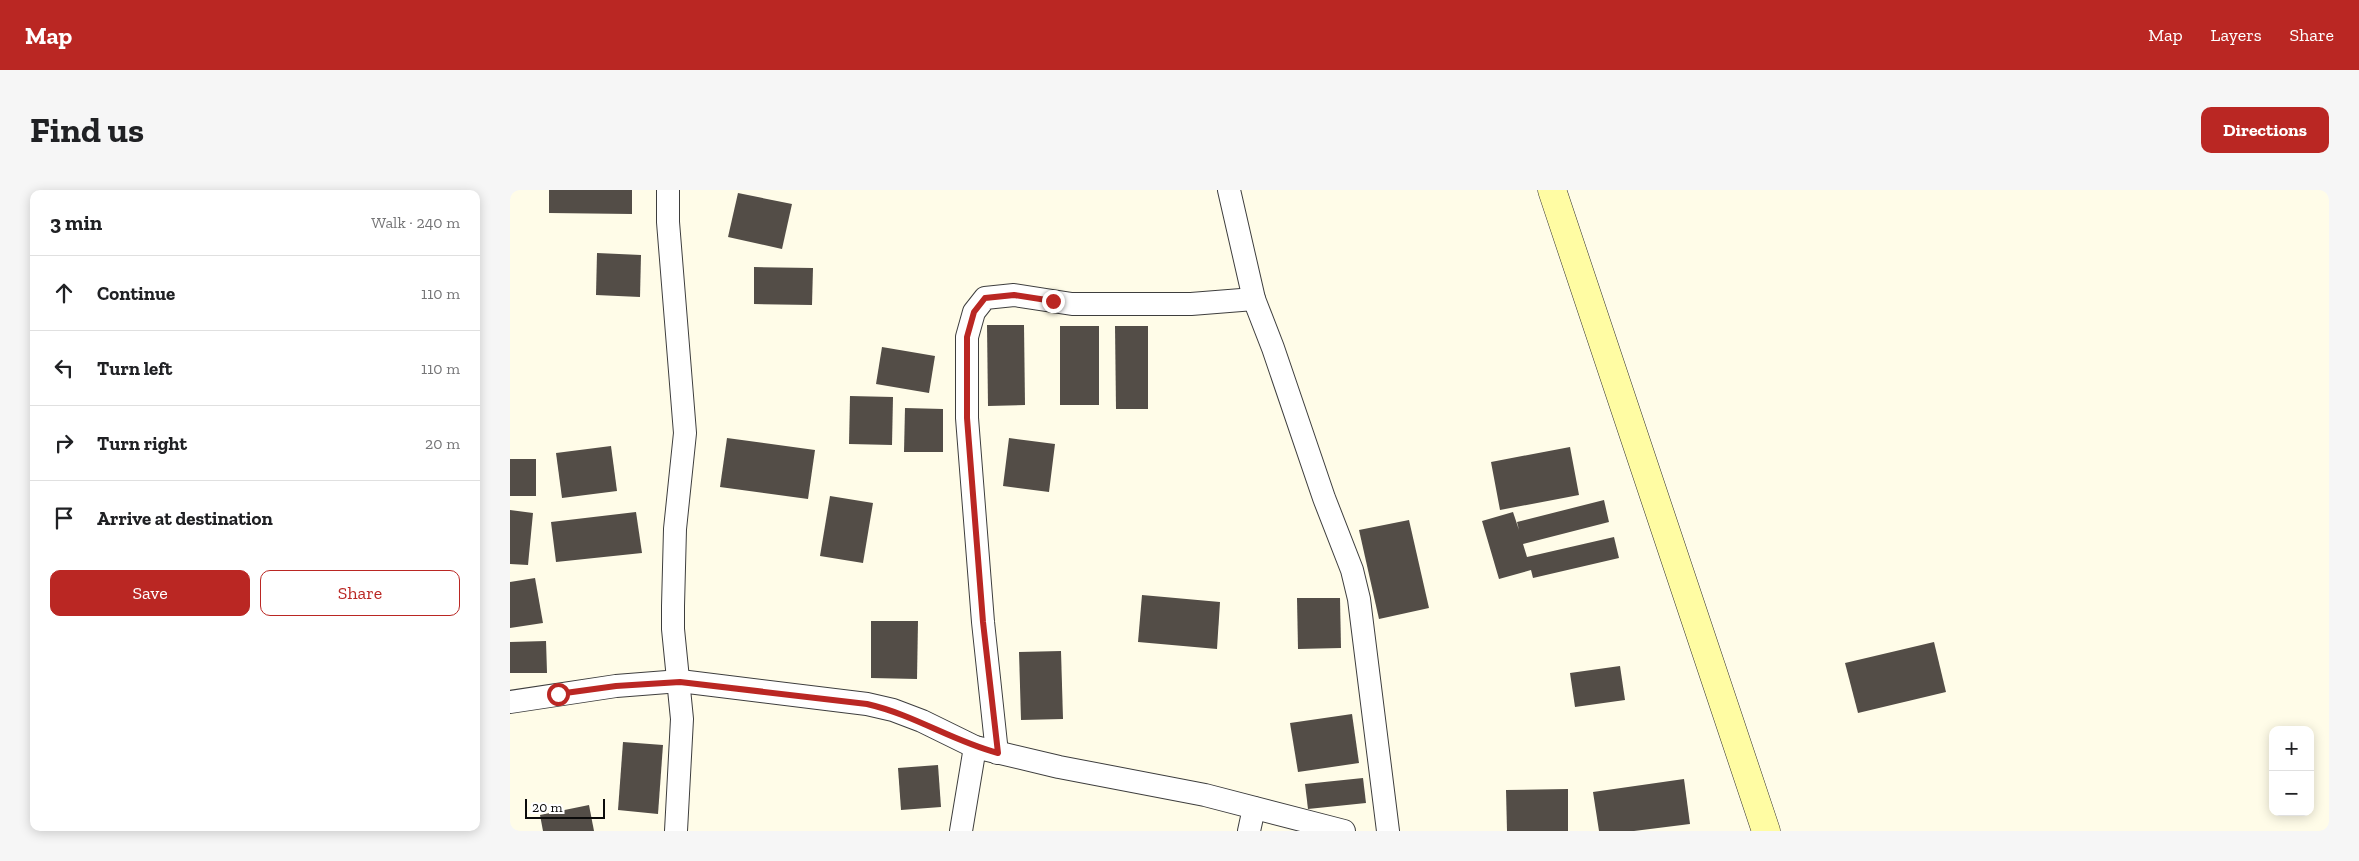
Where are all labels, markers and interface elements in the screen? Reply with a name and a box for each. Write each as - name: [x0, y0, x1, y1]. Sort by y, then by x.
- text: Map: [25, 21, 72, 50]
- text: Map: [2148, 24, 2183, 46]
- text: Layers: [2211, 24, 2262, 46]
- text: Share: [2290, 24, 2334, 46]
- button: Directions: [2201, 107, 2329, 153]
- text: Find us: [30, 109, 144, 151]
- text: 3 min: [50, 210, 102, 235]
- text: Walk · 240 m: [371, 213, 460, 232]
- icon: ahead: [50, 279, 78, 307]
- text: Continue: [97, 282, 175, 305]
- text: 110 m: [421, 284, 460, 303]
- route end: [1042, 290, 1065, 313]
- icon: left: [50, 354, 78, 382]
- text: Turn left: [97, 357, 172, 380]
- text: 110 m: [421, 359, 460, 378]
- icon: right: [50, 429, 78, 457]
- text: Turn right: [97, 432, 187, 455]
- text: 20 m: [425, 434, 460, 453]
- icon: arrive: [50, 504, 78, 532]
- text: Arrive at destination: [97, 507, 273, 530]
- button: Save: [50, 570, 250, 616]
- button: Share: [260, 570, 460, 616]
- route start: [547, 683, 570, 706]
- map controls: [2269, 726, 2314, 816]
- button: +: [2269, 726, 2314, 771]
- button: −: [2269, 771, 2314, 816]
- scale bar: [525, 796, 605, 819]
- text: 20 m: [532, 799, 563, 816]

